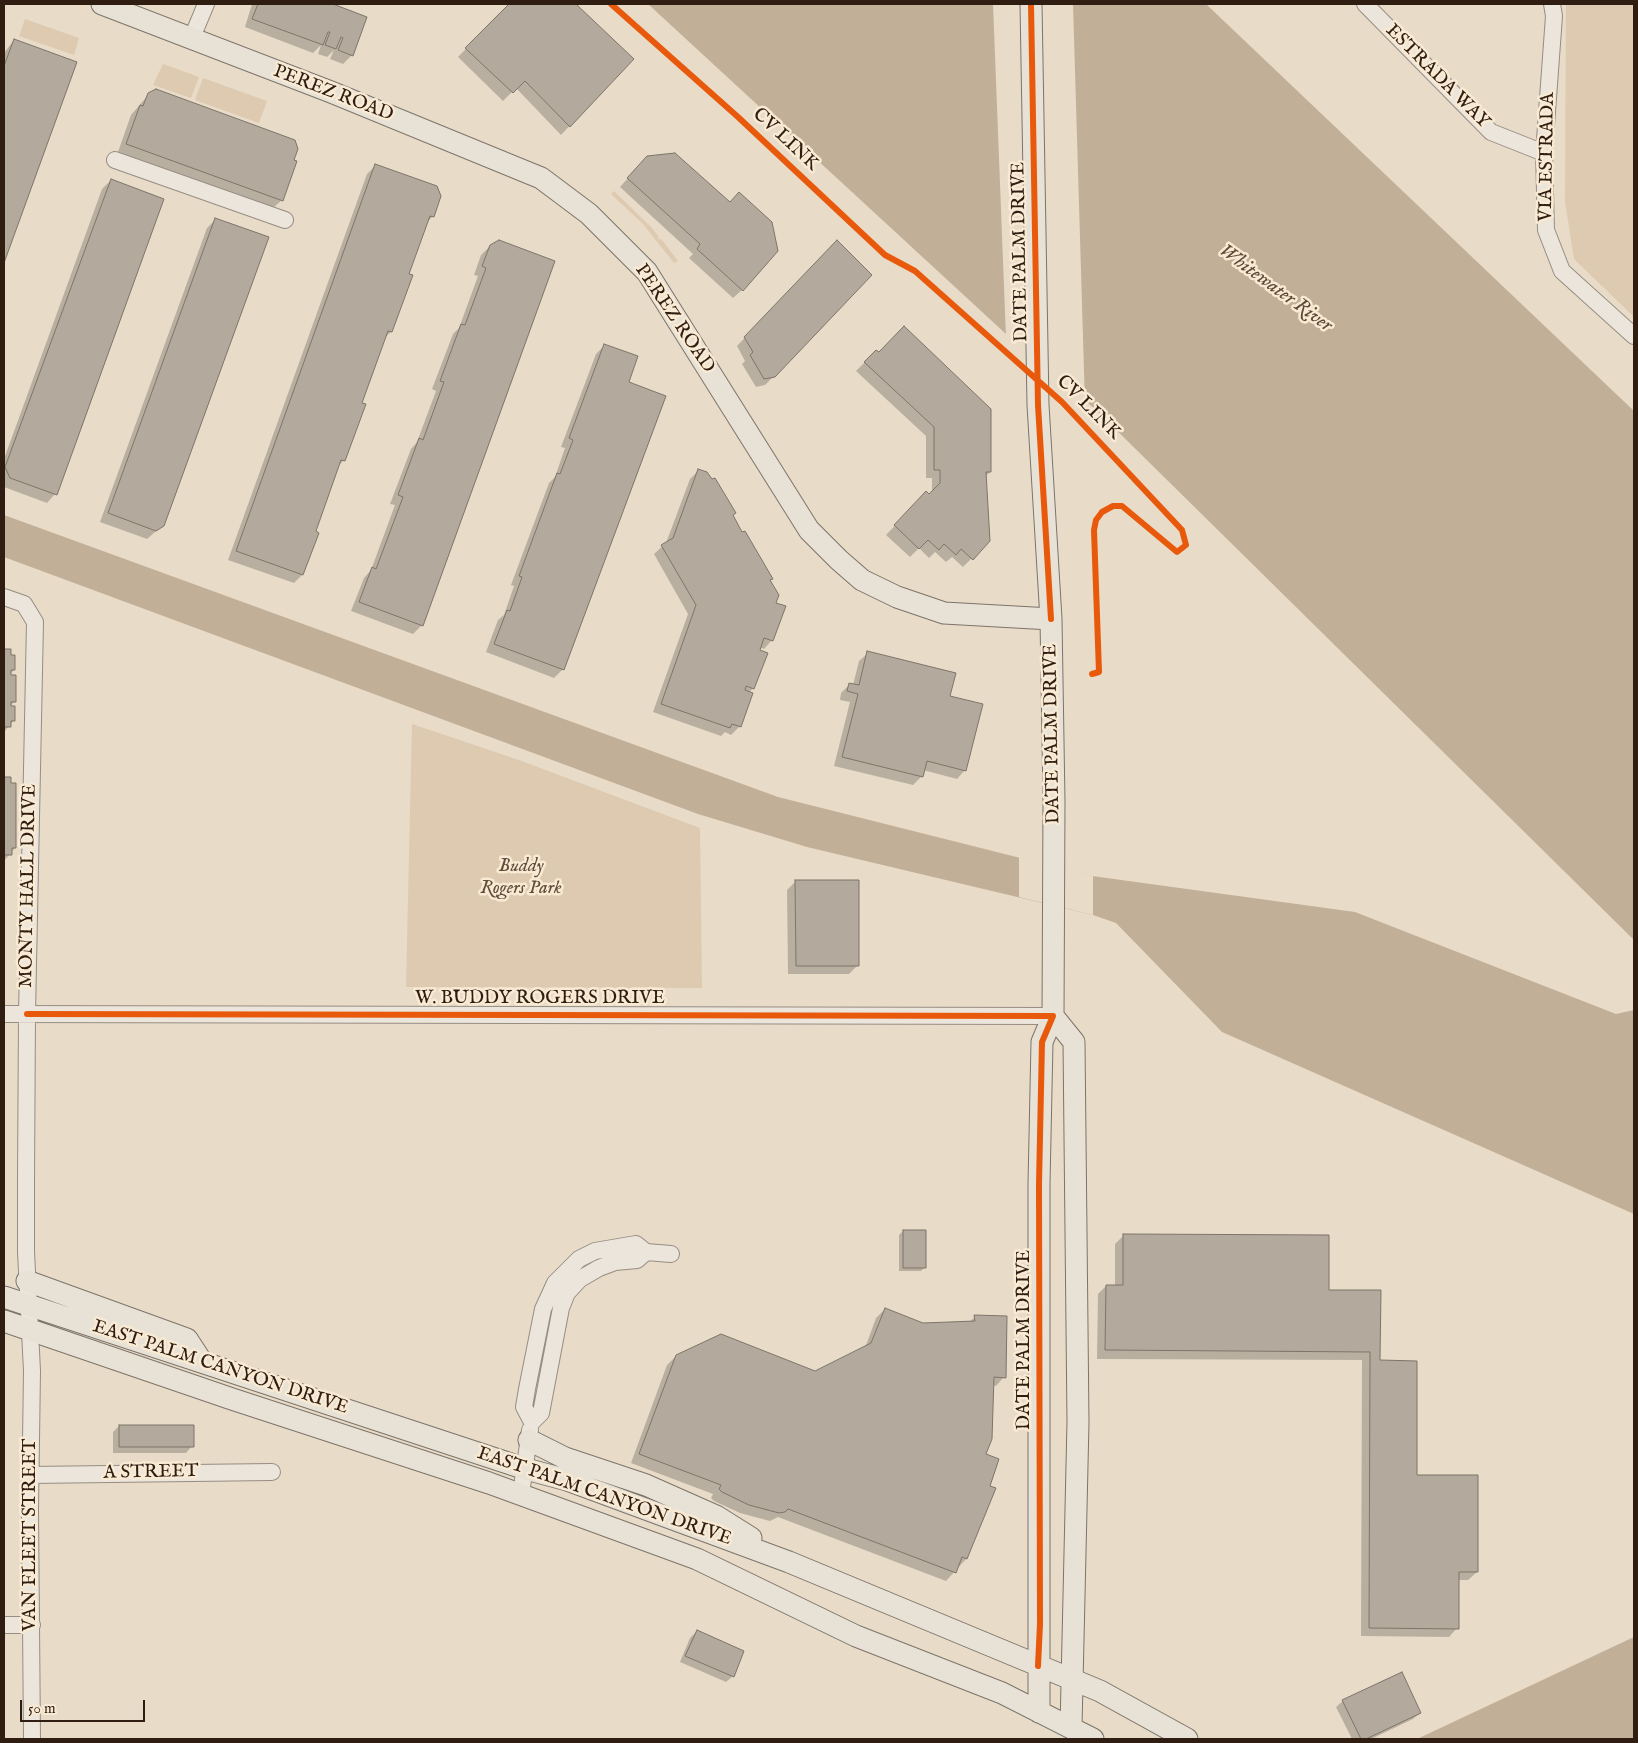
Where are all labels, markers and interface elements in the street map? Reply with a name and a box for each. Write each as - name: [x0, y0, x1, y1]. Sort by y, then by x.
- street label: ESTRADA WAY: [1380, 20, 1494, 134]
- street label: PEREZ ROAD: [270, 61, 396, 127]
- street label: VIA ESTRADA: [1535, 92, 1561, 222]
- street label: CV LINK: [747, 104, 823, 176]
- street label: DATE PALM DRIVE: [1008, 162, 1034, 342]
- water label: Whitewater River: [1214, 240, 1336, 338]
- street label: PEREZ ROAD: [629, 260, 719, 378]
- street label: CV LINK: [1051, 371, 1125, 445]
- street label: DATE PALM DRIVE: [1040, 644, 1066, 824]
- street label: MONTY HALL DRIVE: [16, 784, 42, 988]
- park label: Buddy Rogers Park: [480, 856, 562, 900]
- street label: W. BUDDY ROGERS DRIVE: [415, 988, 665, 1010]
- street label: DATE PALM DRIVE: [1014, 1250, 1036, 1430]
- street label: EAST PALM CANYON DRIVE: [89, 1316, 351, 1420]
- street label: VAN FLEET STREET: [20, 1439, 42, 1631]
- street label: EAST PALM CANYON DRIVE: [474, 1443, 734, 1551]
- street label: A STREET: [103, 1461, 199, 1485]
- scale bar: [22, 1690, 148, 1722]
- text: 50 m: [28, 1699, 56, 1718]

